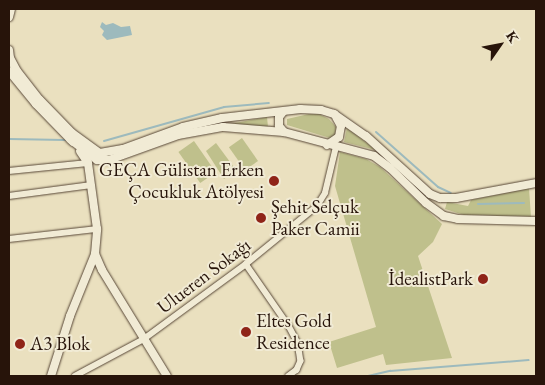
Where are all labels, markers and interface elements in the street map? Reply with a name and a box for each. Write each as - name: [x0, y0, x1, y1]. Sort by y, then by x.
- north arrow: [475, 20, 525, 70]
- text: K: [502, 27, 523, 46]
- place label: GEÇA Gülistan Erken Çocukluk Atölyesi: [99, 159, 264, 203]
- marker: GEÇA Gülistan Erken Çocukluk Atölyesi: [268, 175, 280, 187]
- place label: Şehit Selçuk Paker Camii: [271, 196, 360, 240]
- marker: Şehit Selçuk Paker Camii: [255, 212, 267, 224]
- street label: Ulueren Sokağı: [153, 234, 255, 318]
- place label: İdealistPark: [388, 268, 473, 290]
- marker: İdealistPark: [477, 273, 489, 285]
- place label: Eltes Gold Residence: [256, 310, 332, 354]
- marker: Eltes Gold Residence: [240, 326, 252, 338]
- place label: A3 Blok: [30, 333, 90, 355]
- marker: A3 Blok: [14, 338, 26, 350]

